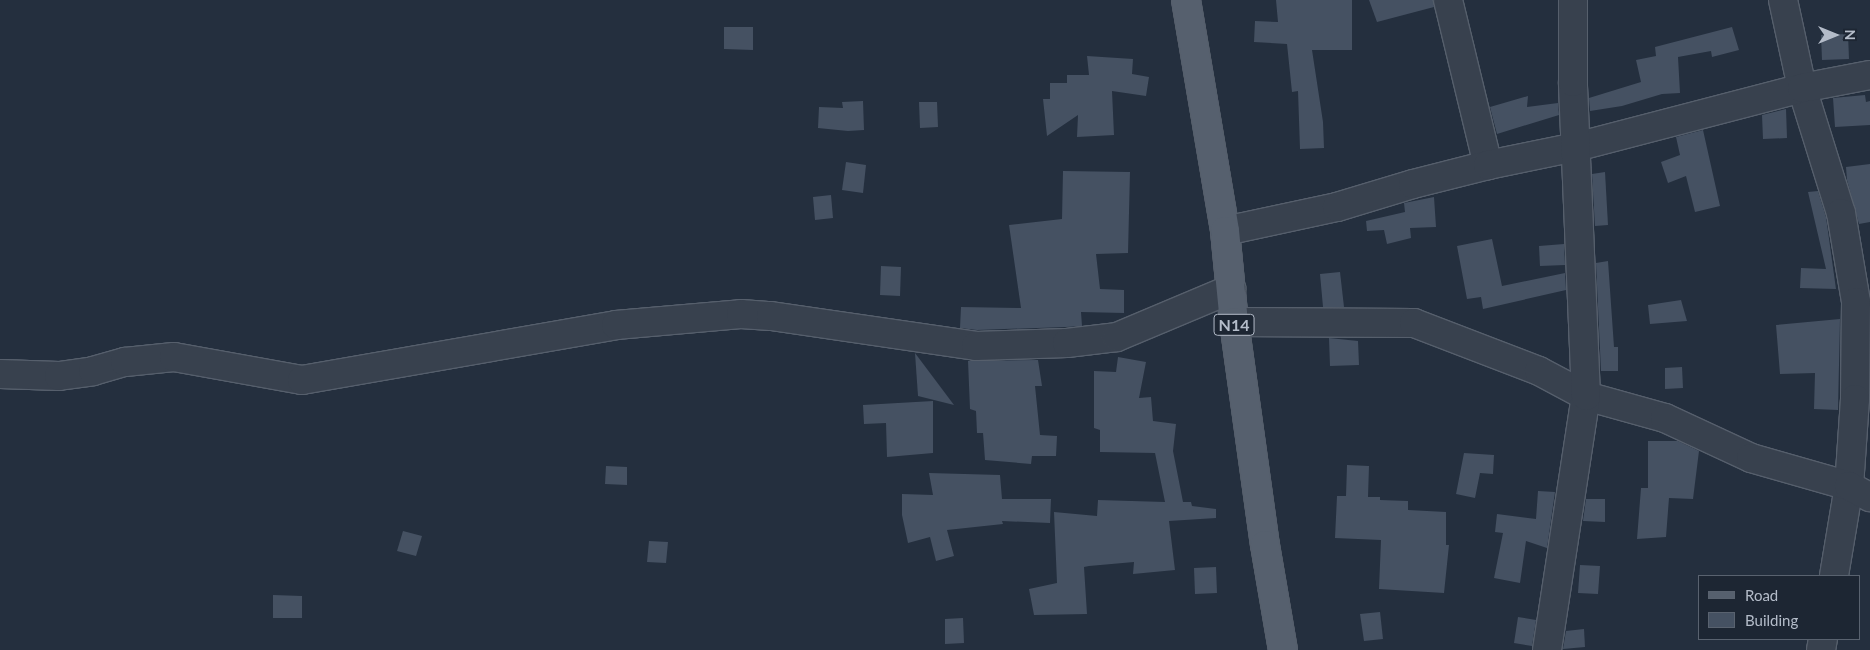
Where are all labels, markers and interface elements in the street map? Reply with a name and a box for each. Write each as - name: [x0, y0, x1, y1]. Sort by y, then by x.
- north arrow: [1810, 10, 1860, 60]
- text: N: [1842, 30, 1859, 40]
- road number: N14: [1213, 312, 1255, 338]
- legend: [1698, 575, 1860, 640]
- text: Road: [1745, 586, 1778, 604]
- text: Building: [1745, 611, 1798, 629]

